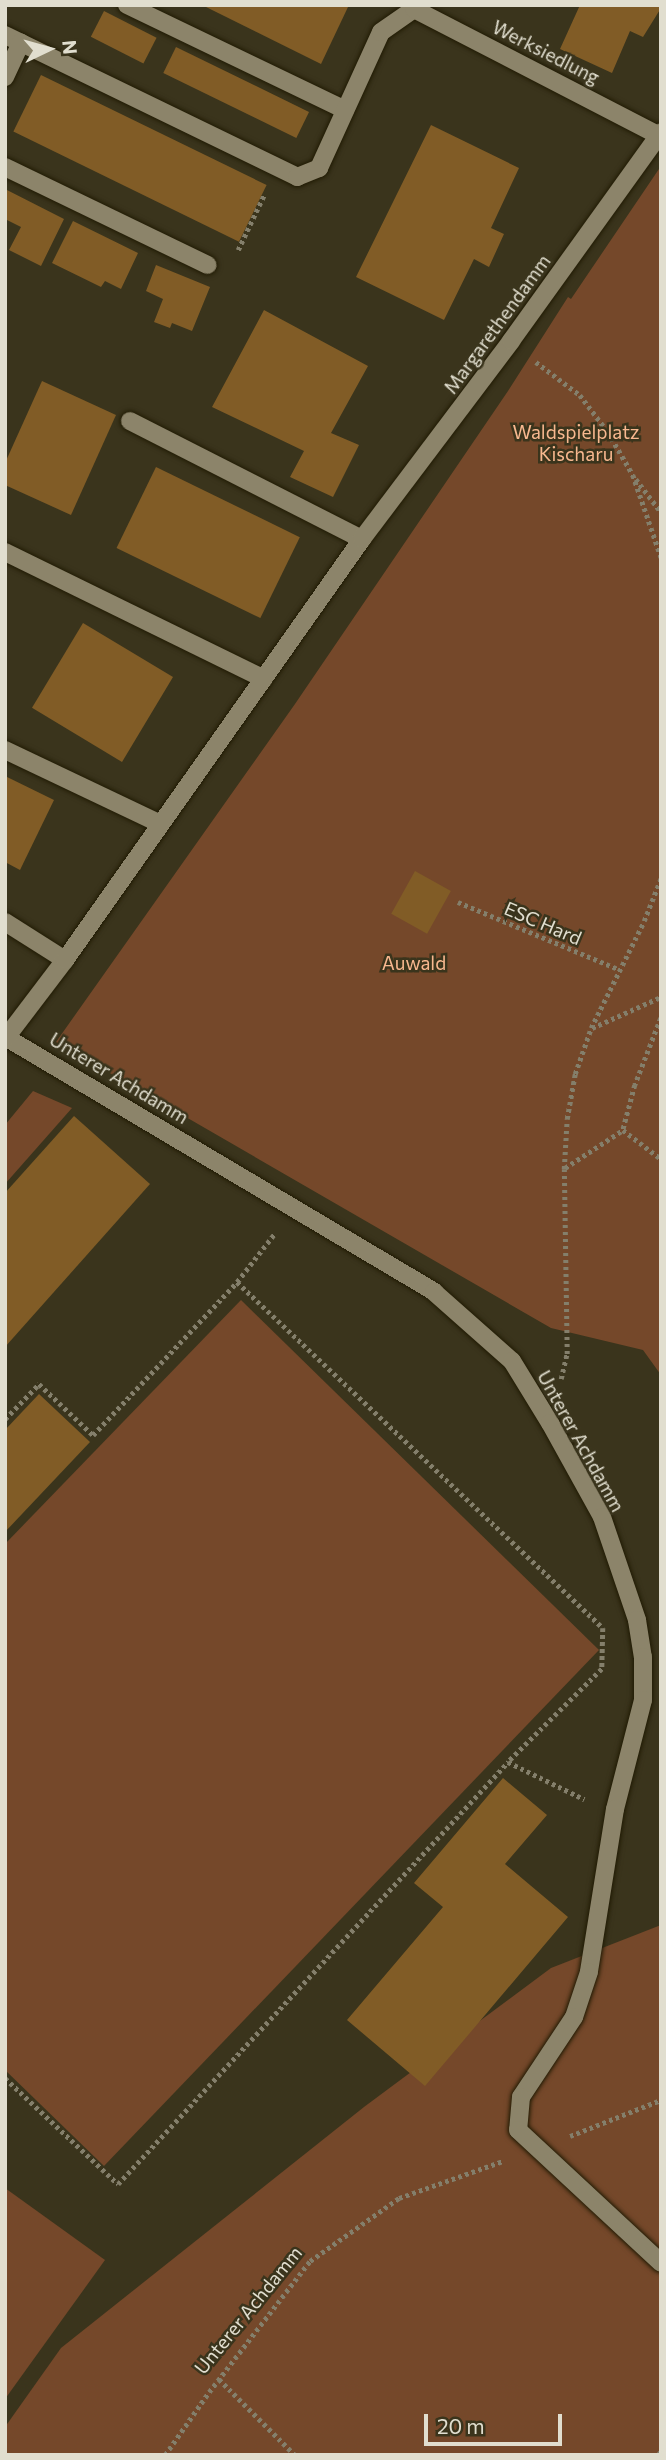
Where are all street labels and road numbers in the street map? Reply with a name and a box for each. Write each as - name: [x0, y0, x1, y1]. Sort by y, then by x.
- street label: Werksiedlung: [489, 15, 603, 89]
- street label: Margarethendamm: [439, 250, 555, 398]
- street label: ESC Hard: [501, 897, 585, 949]
- street label: Unterer Achdamm: [45, 1028, 193, 1128]
- street label: Unterer Achdamm: [533, 1366, 629, 1516]
- street label: Unterer Achdamm: [189, 2241, 307, 2379]

